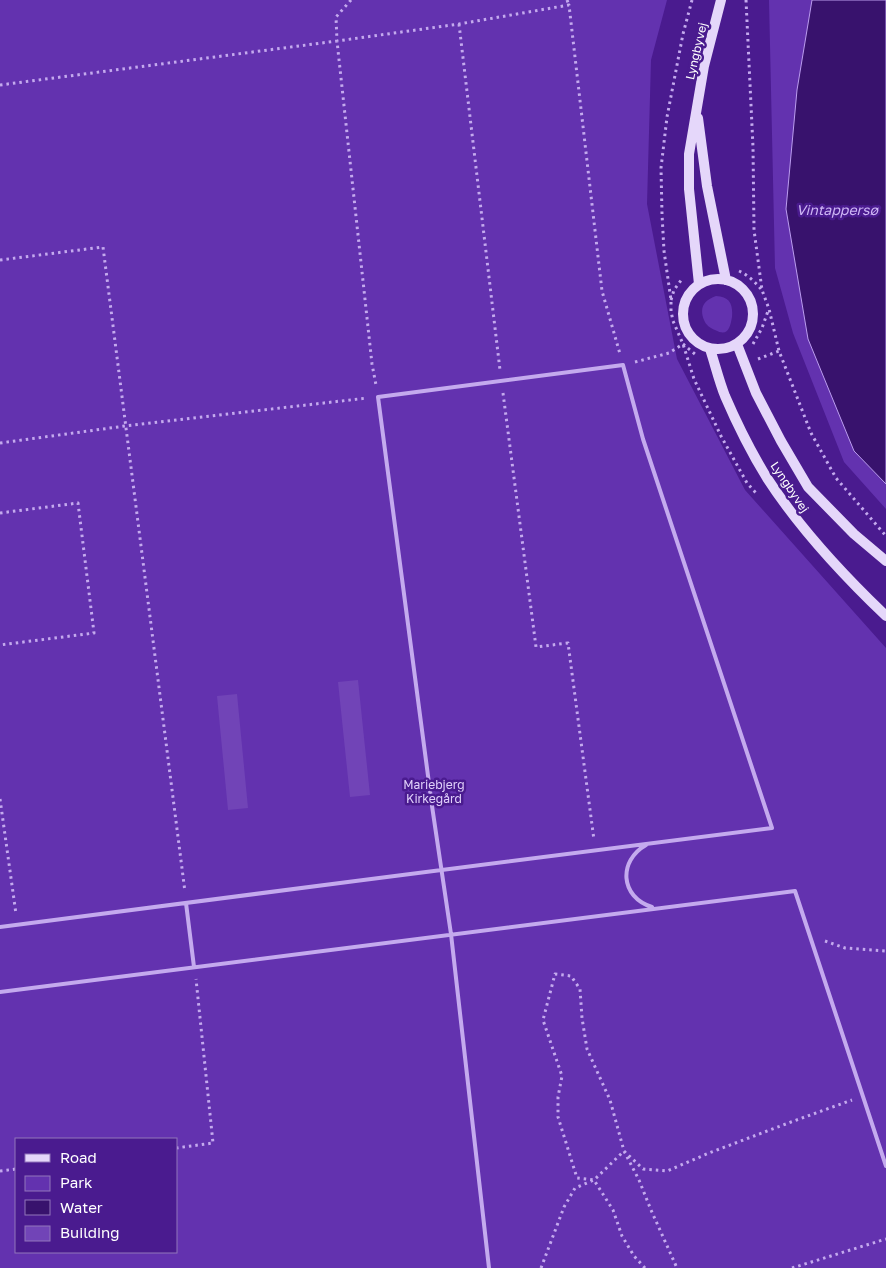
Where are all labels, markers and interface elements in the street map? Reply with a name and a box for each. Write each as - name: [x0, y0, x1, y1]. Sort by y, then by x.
- street label: Lyngbyvej: [682, 21, 710, 81]
- water label: Vintappersø: [796, 201, 879, 218]
- street label: Lyngbyvej: [767, 459, 813, 515]
- park label: Mariebjerg Kirkegård: [403, 777, 465, 806]
- legend: [15, 1138, 178, 1253]
- text: Road: [60, 1148, 97, 1166]
- text: Park: [60, 1173, 93, 1191]
- text: Water: [60, 1198, 103, 1216]
- text: Building: [60, 1223, 120, 1241]

